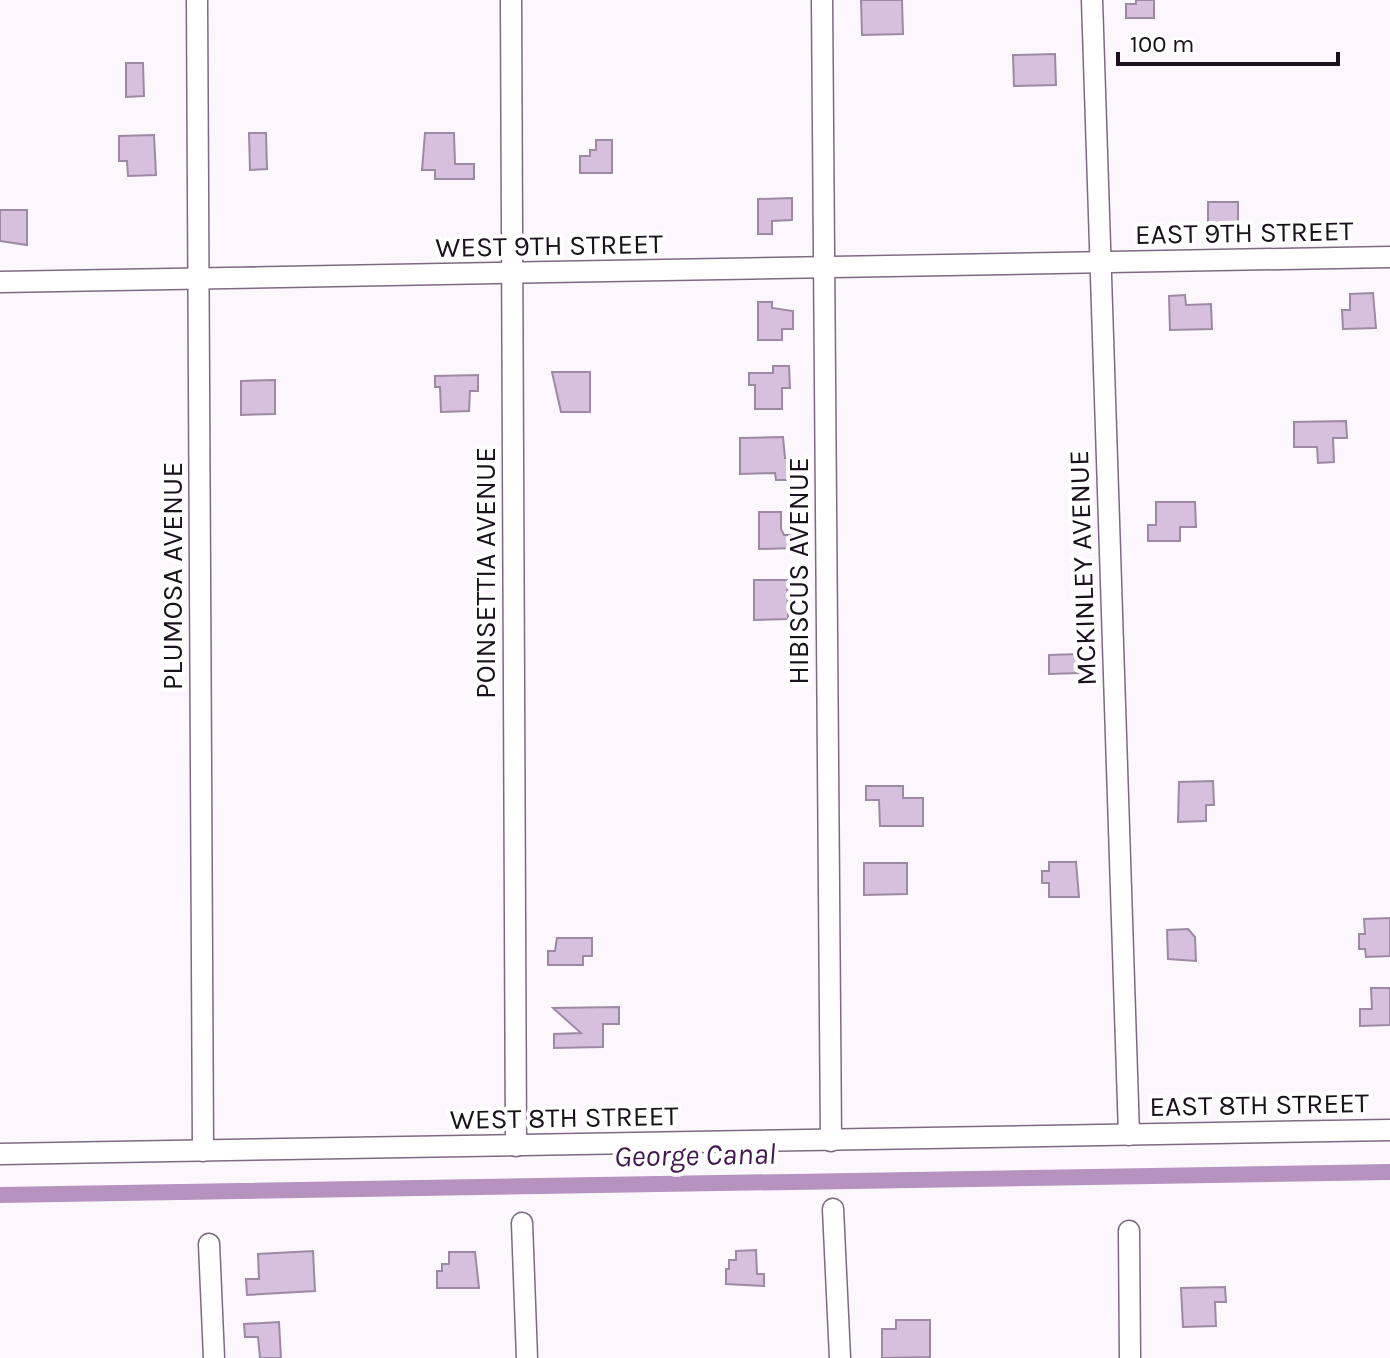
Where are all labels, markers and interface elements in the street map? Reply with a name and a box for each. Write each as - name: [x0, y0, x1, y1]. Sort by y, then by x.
- scale bar: [1118, 16, 1338, 66]
- text: 100 m: [1130, 30, 1195, 58]
- street label: EAST 9TH STREET: [1134, 214, 1354, 251]
- street label: WEST 9TH STREET: [435, 227, 663, 264]
- street label: POINSETTIA AVENUE: [469, 447, 502, 699]
- street label: MCKINLEY AVENUE: [1062, 450, 1103, 686]
- street label: HIBISCUS AVENUE: [782, 457, 815, 685]
- street label: PLUMOSA AVENUE: [156, 462, 189, 690]
- street label: EAST 8TH STREET: [1149, 1086, 1369, 1123]
- street label: WEST 8TH STREET: [449, 1099, 679, 1136]
- water label: George Canal: [614, 1136, 776, 1174]

